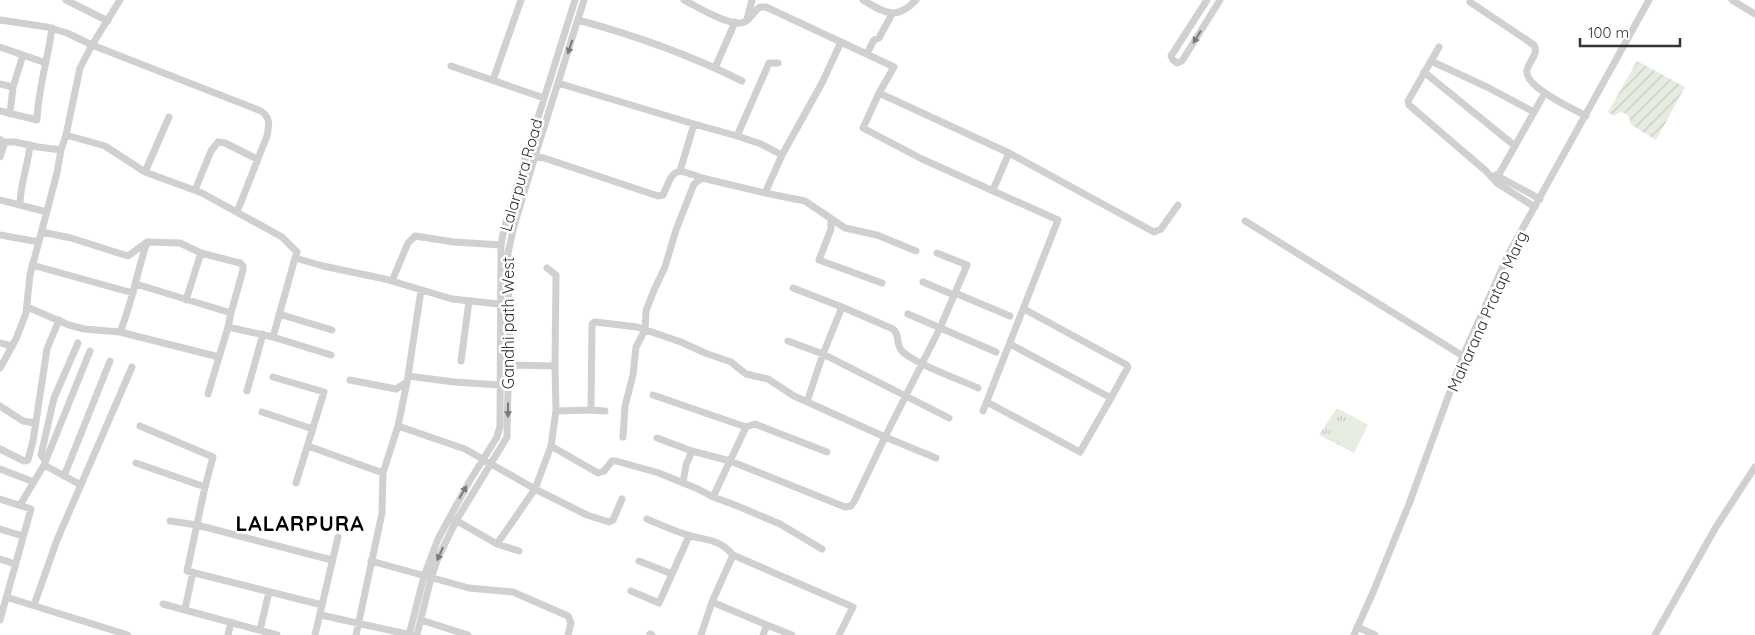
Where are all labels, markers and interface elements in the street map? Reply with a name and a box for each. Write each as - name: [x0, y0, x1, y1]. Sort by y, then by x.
- scale bar: [1580, 15, 1680, 47]
- text: 100 m: [1588, 23, 1629, 42]
- one-way arrow: [1192, 30, 1202, 43]
- one-way arrow: [565, 39, 573, 54]
- street label: Lalarpura Road: [495, 116, 547, 234]
- street label: Maharana Pratap Marg: [1442, 227, 1532, 395]
- street label: Gandhi path West: [498, 257, 518, 389]
- one-way arrow: [504, 402, 512, 418]
- one-way arrow: [459, 485, 468, 499]
- district label: LALARPURA: [235, 510, 365, 536]
- one-way arrow: [436, 547, 445, 562]

